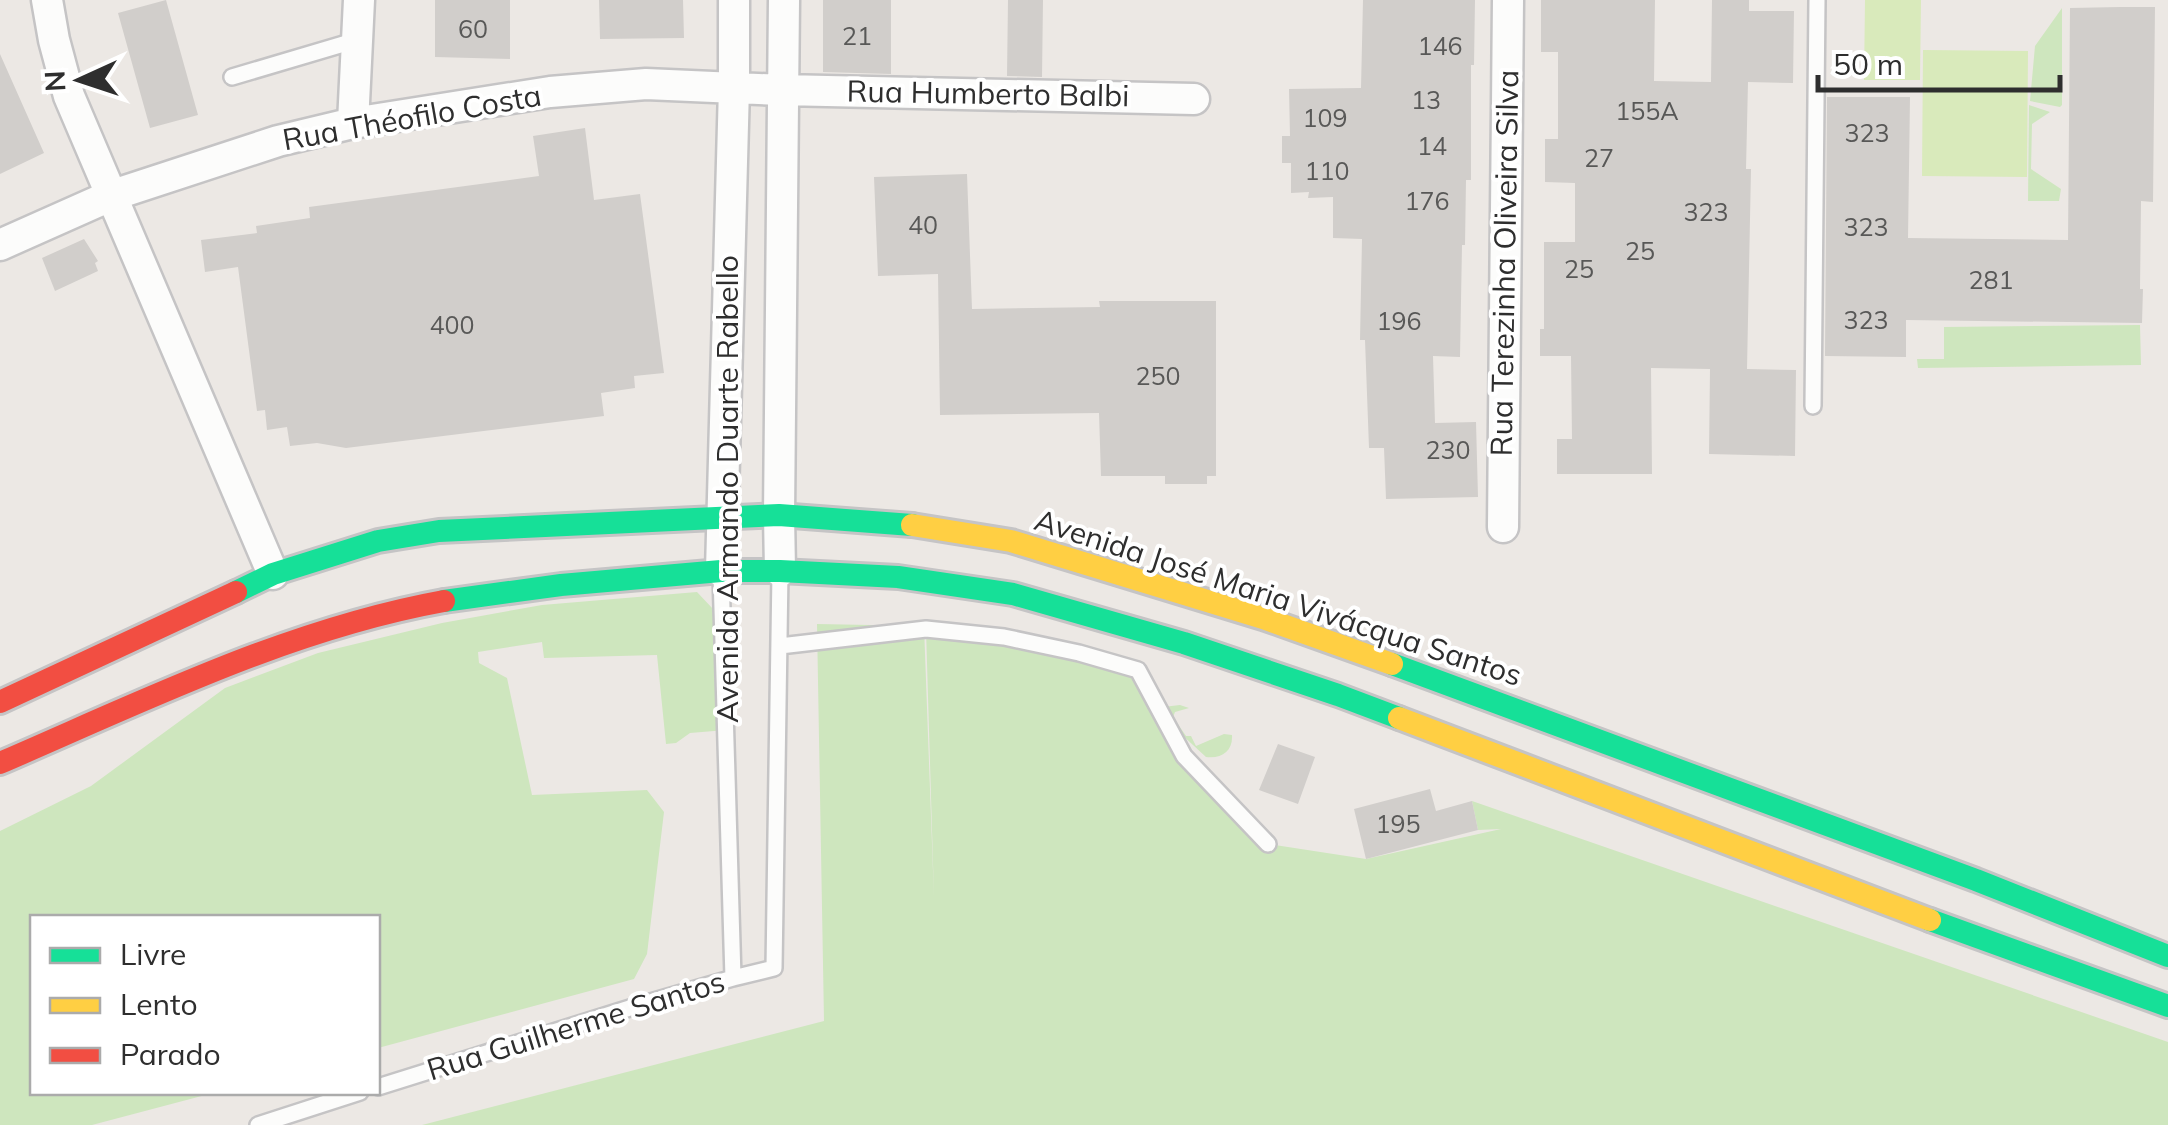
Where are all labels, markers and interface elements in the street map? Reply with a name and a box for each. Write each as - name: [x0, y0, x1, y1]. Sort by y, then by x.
- house number: 60: [458, 13, 488, 44]
- house number: 21: [842, 20, 872, 51]
- north arrow: [30, 30, 130, 130]
- house number: 146: [1417, 30, 1463, 61]
- scale bar: [1818, 30, 2060, 92]
- text: 50 m: [1833, 45, 1903, 83]
- street label: Rua Terezinha Oliveira Silva: [1482, 69, 1526, 457]
- text: N: [37, 70, 73, 93]
- street label: Rua Humberto Balbi: [846, 72, 1130, 114]
- street label: Rua Théofilo Costa: [279, 76, 544, 158]
- house number: 13: [1411, 84, 1441, 115]
- house number: 155A: [1615, 95, 1679, 126]
- house number: 109: [1302, 102, 1348, 133]
- house number: 323: [1844, 117, 1890, 148]
- house number: 14: [1417, 130, 1447, 161]
- house number: 27: [1584, 142, 1614, 173]
- house number: 110: [1304, 155, 1350, 186]
- house number: 176: [1404, 185, 1450, 216]
- house number: 323: [1683, 196, 1729, 227]
- house number: 40: [908, 209, 938, 240]
- house number: 323: [1843, 211, 1889, 242]
- house number: 25: [1625, 235, 1655, 266]
- house number: 25: [1564, 253, 1594, 284]
- street label: Avenida Armando Duarte Rabello: [708, 255, 746, 723]
- house number: 281: [1968, 264, 2014, 295]
- house number: 323: [1843, 304, 1889, 335]
- house number: 196: [1376, 305, 1422, 336]
- house number: 400: [429, 309, 475, 340]
- house number: 250: [1135, 360, 1181, 391]
- house number: 230: [1425, 434, 1471, 465]
- street label: Avenida José Maria Vivácqua Santos: [1030, 500, 1527, 694]
- house number: 195: [1375, 808, 1421, 839]
- legend: [30, 915, 380, 1095]
- text: Livre: [120, 935, 186, 973]
- street label: Rua Guilherme Santos: [422, 962, 729, 1088]
- text: Lento: [120, 985, 198, 1023]
- text: Parado: [120, 1035, 221, 1073]

